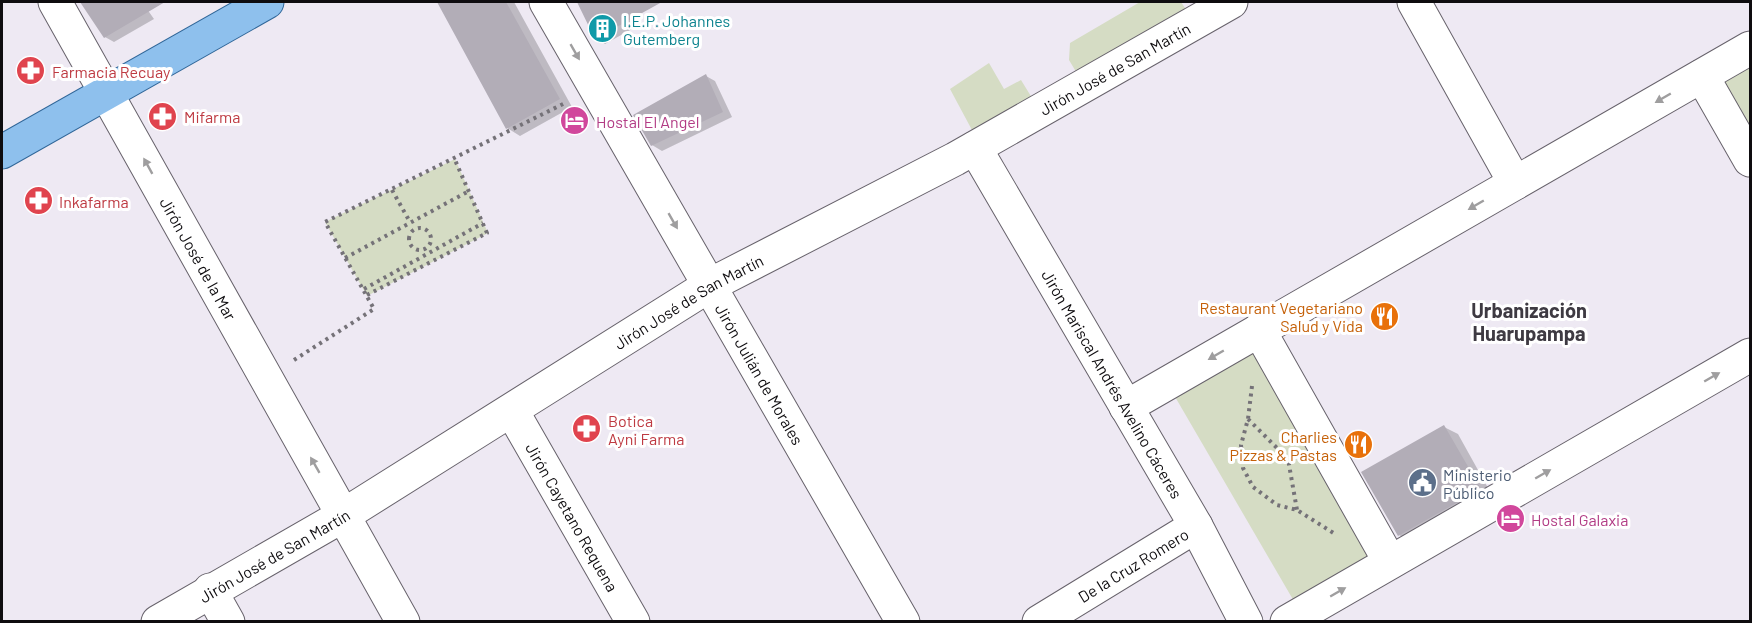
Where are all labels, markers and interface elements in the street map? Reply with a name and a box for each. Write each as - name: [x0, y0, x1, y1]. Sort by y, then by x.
- place label: I.E.P. Johannes Gutemberg: [623, 11, 730, 48]
- building icon: I.E.P. Johannes Gutemberg: [586, 13, 618, 45]
- street label: Jirón José de San Martín: [1036, 18, 1193, 119]
- one-way arrow: [570, 44, 580, 61]
- pharmacy icon: Farmacia Recuay: [15, 55, 47, 87]
- place label: Farmacia Recuay: [52, 62, 171, 81]
- one-way arrow: [1654, 93, 1671, 103]
- pharmacy icon: Mifarma: [147, 100, 179, 132]
- hotel icon: Hostal El Angel: [559, 105, 591, 137]
- place label: Mifarma: [184, 107, 240, 126]
- place label: Hostal El Angel: [596, 112, 699, 131]
- one-way arrow: [143, 157, 153, 174]
- pharmacy icon: Inkafarma: [22, 185, 54, 217]
- place label: Inkafarma: [59, 192, 129, 211]
- street label: Jirón José de la Mar: [157, 194, 241, 323]
- one-way arrow: [1468, 200, 1484, 211]
- one-way arrow: [668, 213, 678, 230]
- street label: Jirón José de San Martín: [610, 250, 766, 353]
- street label: Jirón Mariscal Andrés Avelino Cáceres: [1039, 266, 1187, 502]
- place label: Restaurant Vegetariano Salud y Vida: [1200, 298, 1363, 335]
- district label: Urbanización Huarupampa: [1471, 298, 1587, 345]
- street label: Jirón Julián de Morales: [712, 300, 808, 448]
- restaurant icon: Restaurant Vegetariano Salud y Vida: [1368, 300, 1400, 332]
- one-way arrow: [1207, 350, 1224, 360]
- one-way arrow: [1704, 372, 1721, 382]
- place label: Botica Ayni Farma: [608, 411, 685, 448]
- pharmacy icon: Botica Ayni Farma: [571, 413, 603, 445]
- place label: Charlies Pizzas & Pastas: [1229, 427, 1337, 464]
- restaurant icon: Charlies Pizzas & Pastas: [1342, 429, 1374, 461]
- street label: Jirón Cayetano Requena: [523, 439, 623, 595]
- one-way arrow: [309, 457, 320, 473]
- place label: Ministerio Público: [1443, 465, 1512, 502]
- public building icon: Ministerio Público: [1406, 467, 1438, 499]
- one-way arrow: [1535, 469, 1552, 479]
- hotel icon: Hostal Galaxia: [1494, 503, 1526, 535]
- street label: Jirón José de San Martín: [196, 505, 353, 606]
- place label: Hostal Galaxia: [1531, 510, 1628, 529]
- street label: De la Cruz Romero: [1074, 524, 1191, 606]
- one-way arrow: [1330, 587, 1346, 598]

